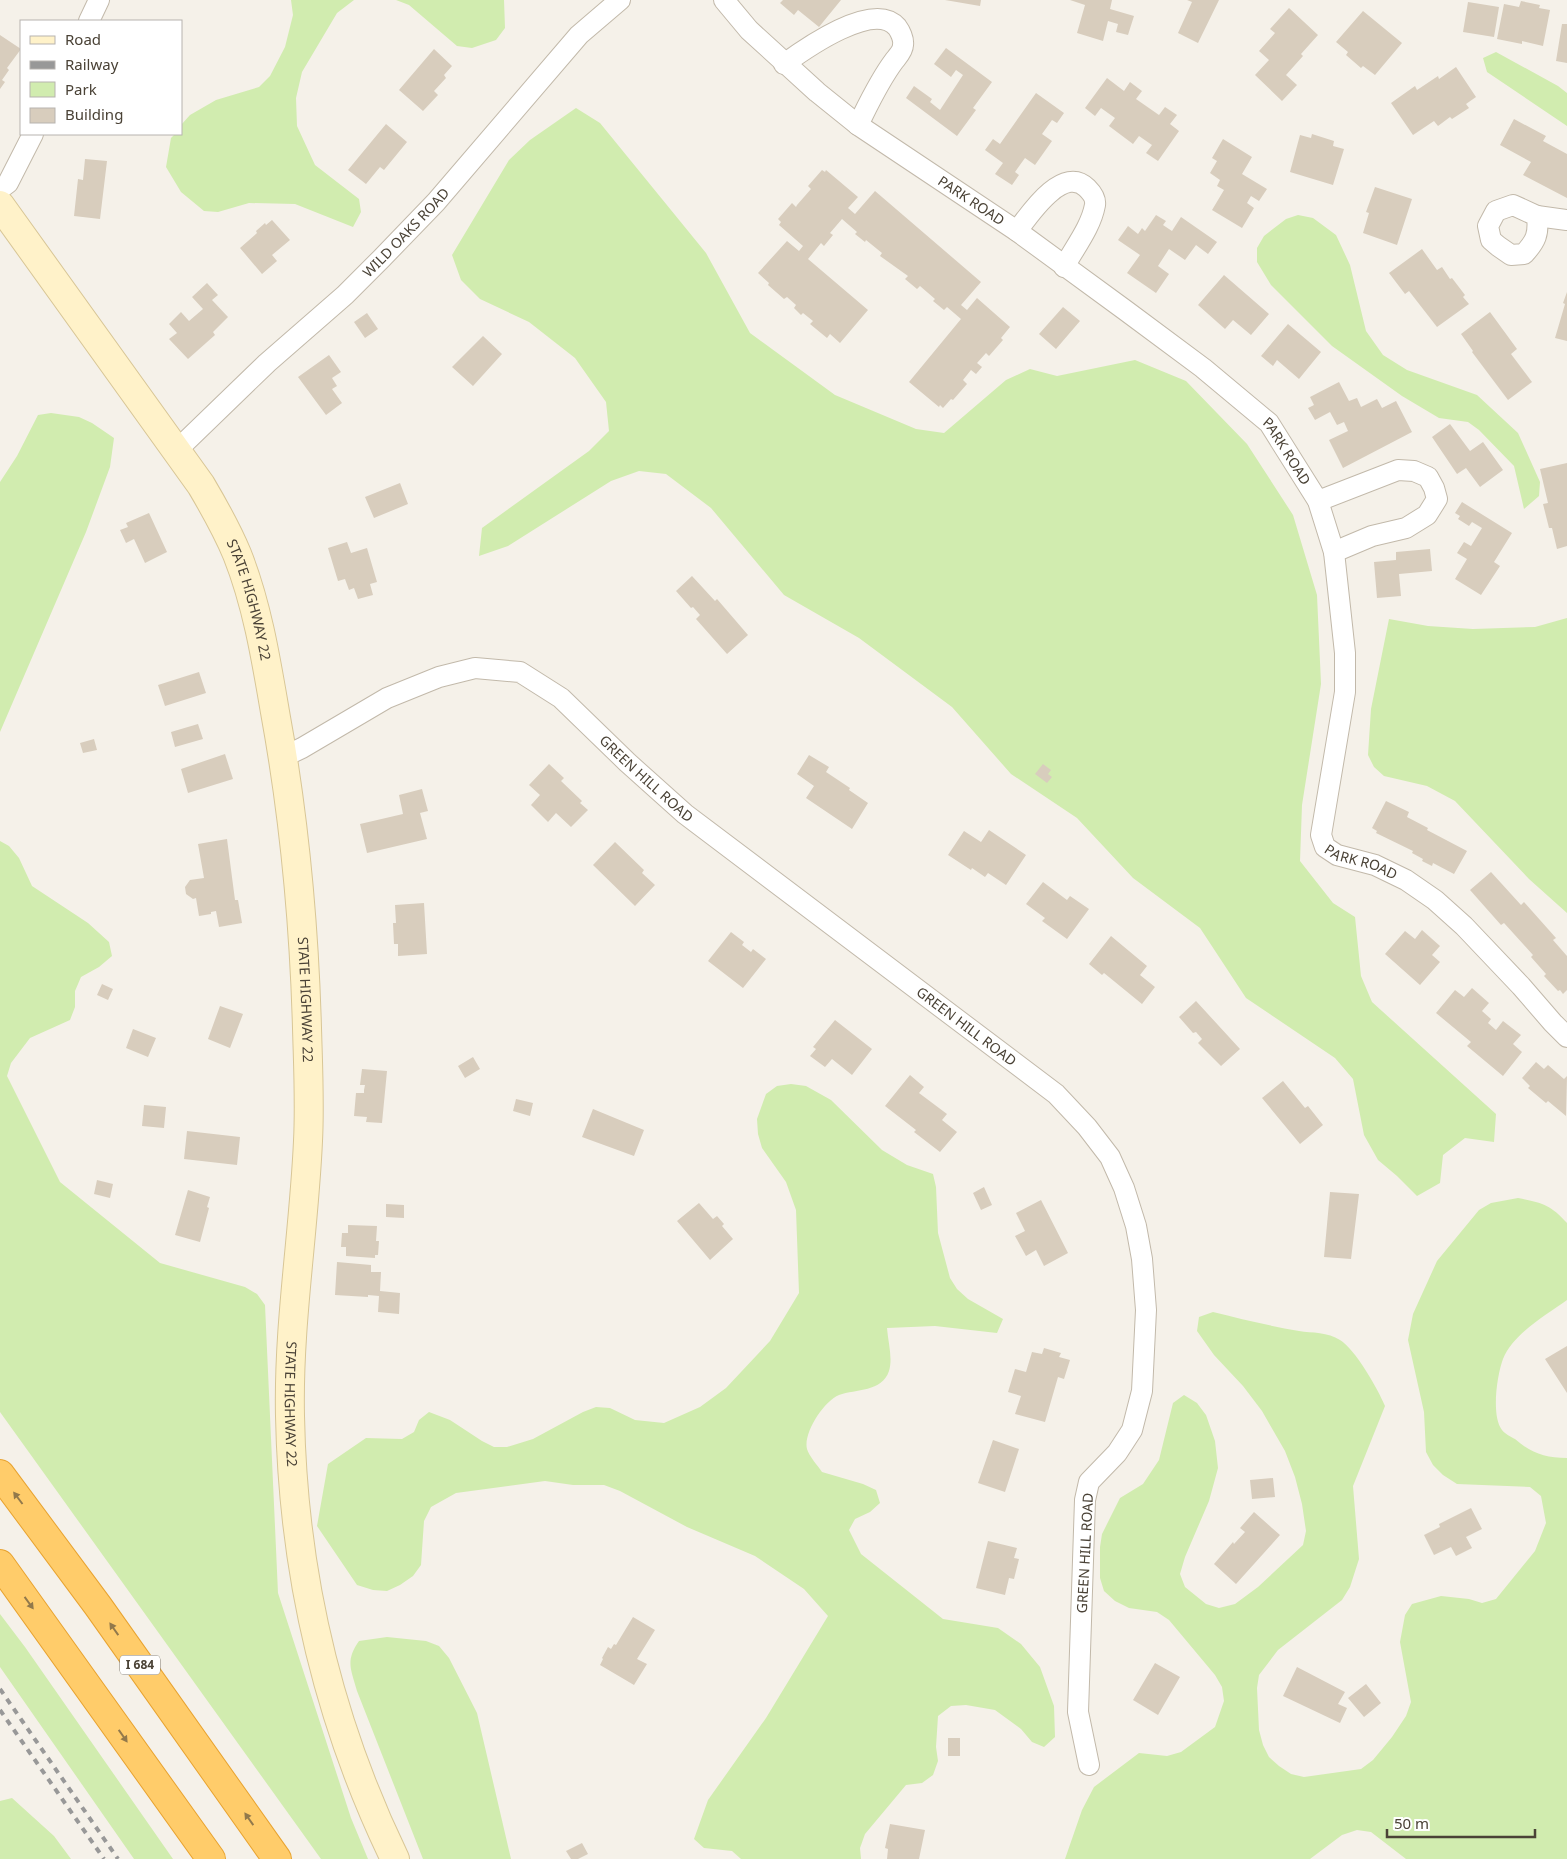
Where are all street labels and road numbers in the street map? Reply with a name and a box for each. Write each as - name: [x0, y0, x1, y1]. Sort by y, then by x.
- street label: PARK ROAD: [935, 171, 1009, 229]
- street label: WILD OAKS ROAD: [358, 183, 453, 281]
- street label: PARK ROAD: [1259, 412, 1315, 488]
- street label: STATE HIGHWAY 22: [223, 536, 276, 662]
- street label: GREEN HILL ROAD: [596, 731, 697, 826]
- street label: PARK ROAD: [1321, 839, 1401, 884]
- street label: STATE HIGHWAY 22: [294, 936, 318, 1063]
- street label: GREEN HILL ROAD: [913, 982, 1021, 1070]
- street label: STATE HIGHWAY 22: [281, 1341, 302, 1467]
- street label: GREEN HILL ROAD: [1072, 1492, 1097, 1614]
- road number: I 684: [120, 1656, 160, 1674]

